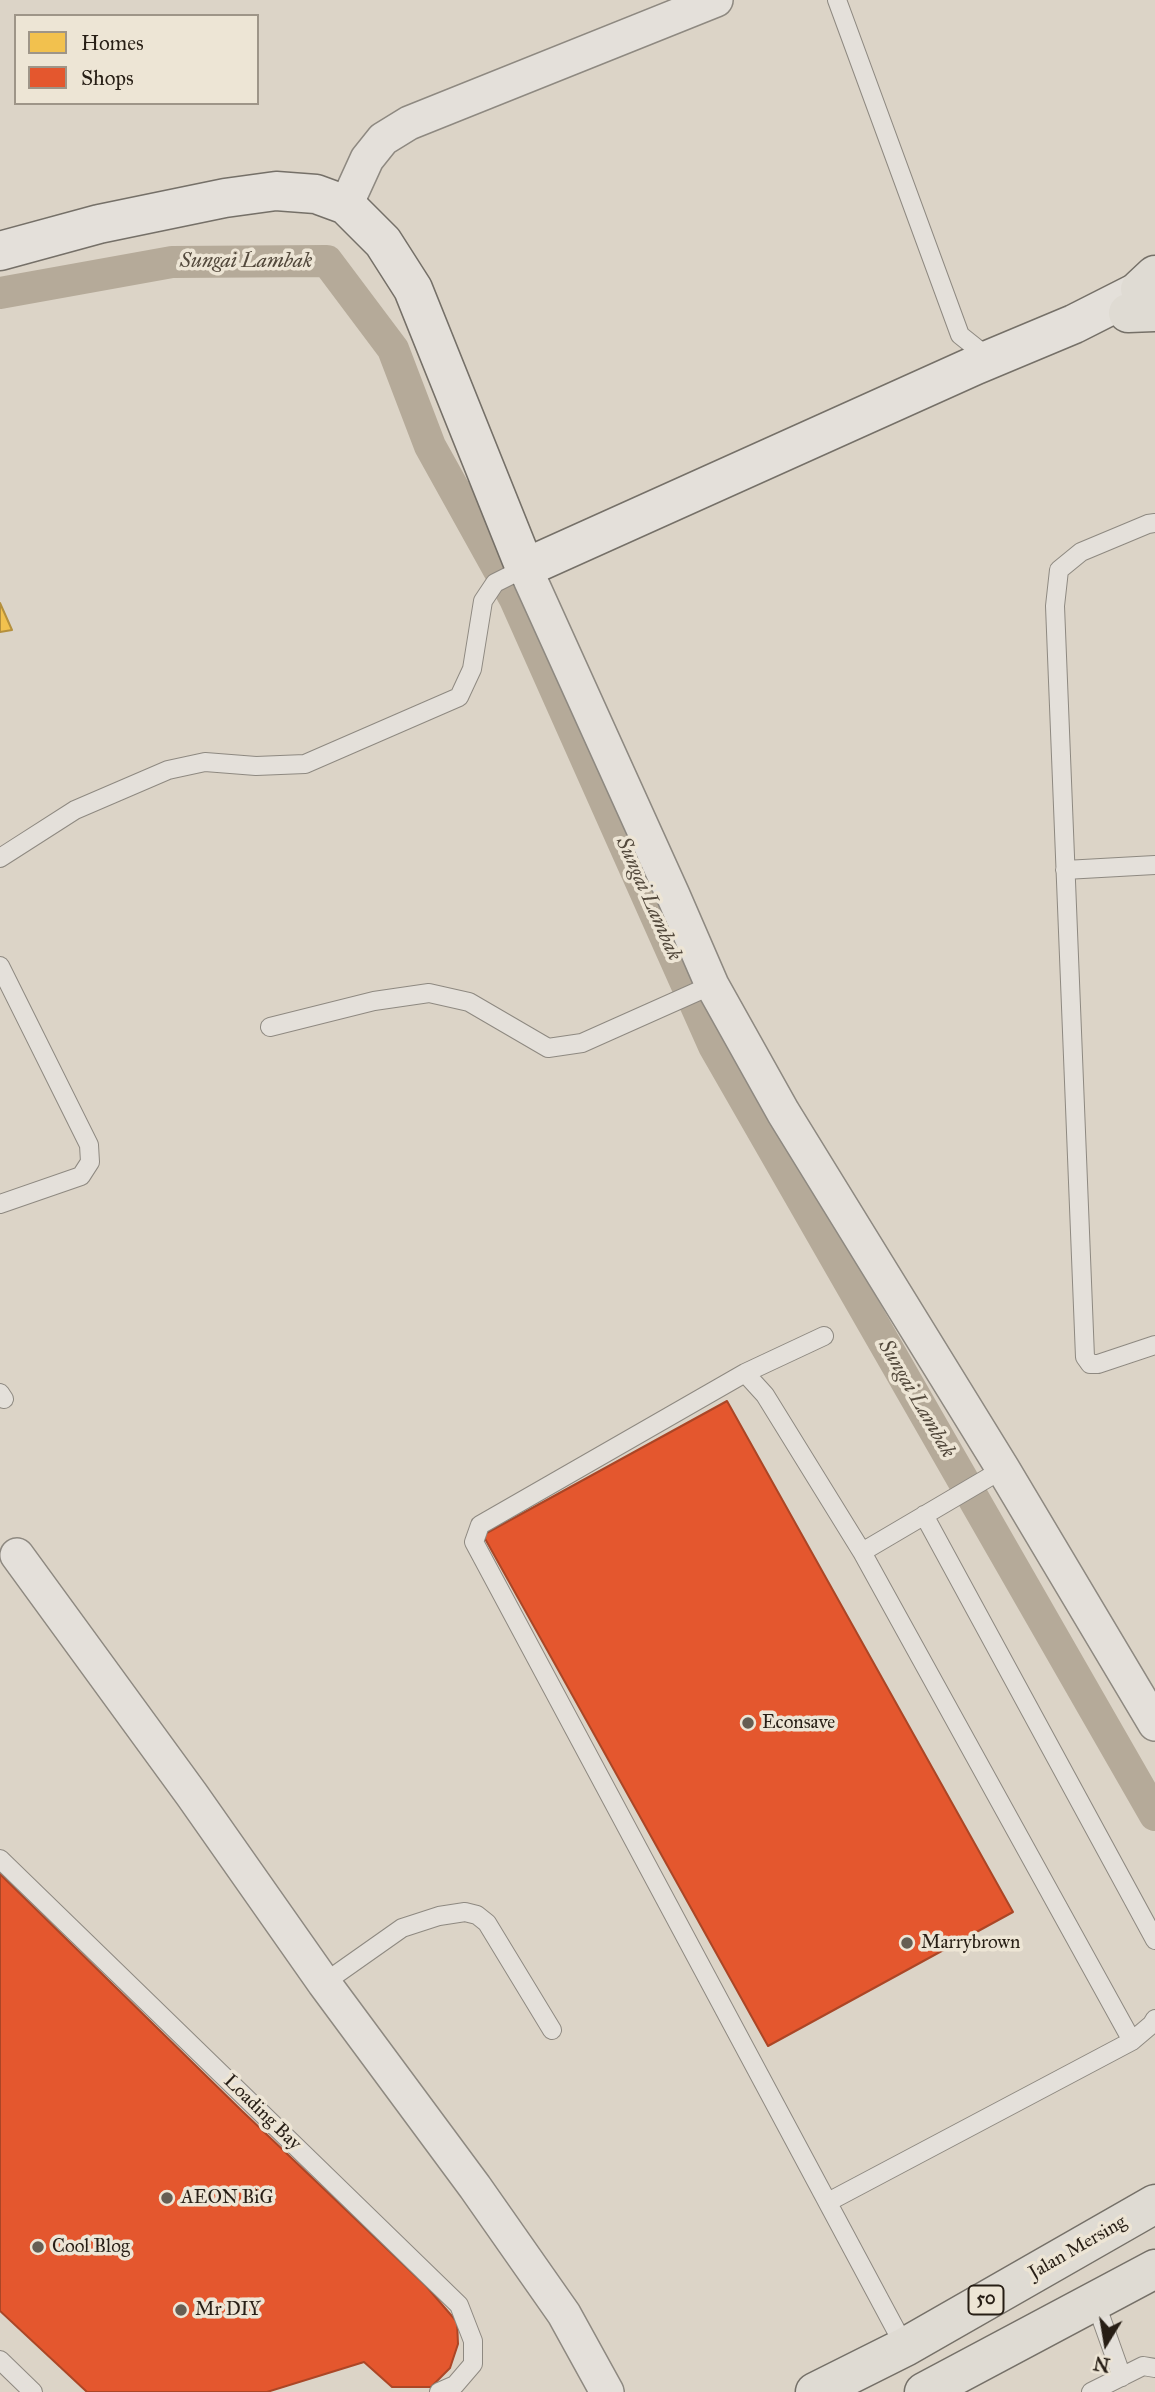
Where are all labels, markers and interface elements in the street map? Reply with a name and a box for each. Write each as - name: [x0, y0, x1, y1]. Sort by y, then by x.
- legend: [14, 14, 259, 105]
- text: Homes: [81, 30, 144, 56]
- text: Shops: [81, 65, 134, 91]
- water label: Sungai Lambak: [180, 249, 312, 275]
- water label: Sungai Lambak: [610, 833, 686, 965]
- water label: Sungai Lambak: [872, 1335, 960, 1463]
- place label: Econsave: [762, 1712, 835, 1734]
- marker: Econsave: [740, 1715, 756, 1731]
- place label: Marrybrown: [921, 1932, 1020, 1954]
- marker: Marrybrown: [899, 1935, 915, 1951]
- street label: Loading Bay: [218, 2070, 306, 2156]
- place label: AEON BiG: [181, 2187, 273, 2209]
- marker: AEON BiG: [159, 2190, 175, 2206]
- street label: Jalan Mersing: [1025, 2211, 1131, 2285]
- place label: Cool Blog: [52, 2236, 130, 2258]
- marker: Cool Blog: [30, 2239, 46, 2255]
- road number: 50: [968, 2286, 1004, 2314]
- place label: Mr DIY: [195, 2299, 261, 2321]
- marker: Mr DIY: [173, 2302, 189, 2318]
- north arrow: [1071, 2308, 1141, 2378]
- text: N: [1092, 2351, 1112, 2377]

